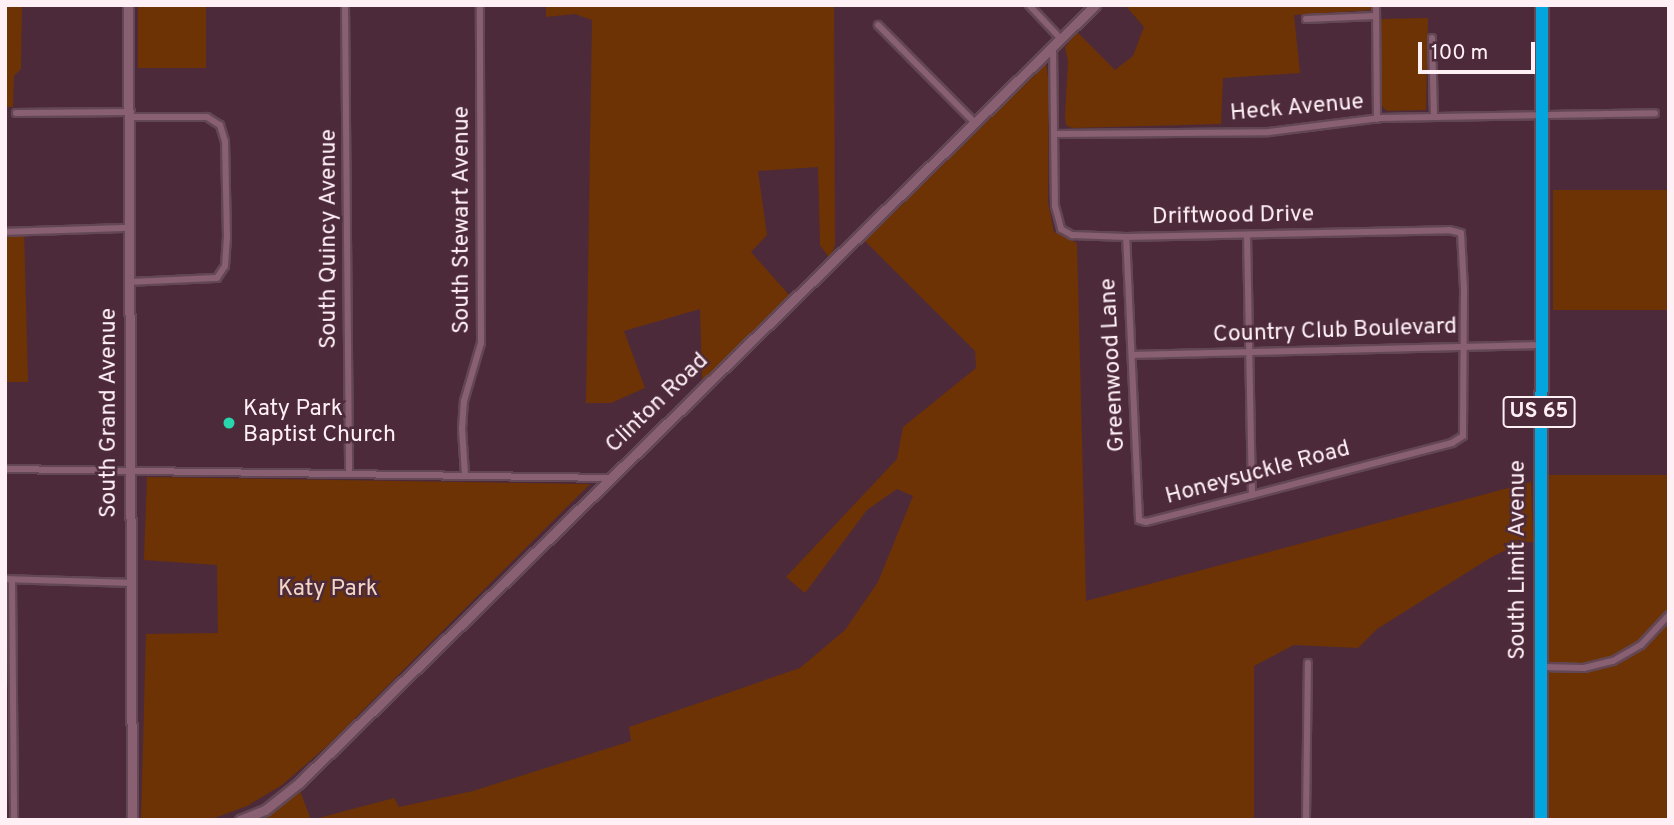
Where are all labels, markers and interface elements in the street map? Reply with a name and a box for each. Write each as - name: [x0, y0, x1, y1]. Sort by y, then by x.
- scale bar: [1422, 28, 1539, 72]
- text: 100 m: [1431, 40, 1488, 67]
- street label: Heck Avenue: [1229, 89, 1365, 129]
- street label: South Stewart Avenue: [449, 106, 477, 334]
- street label: South Quincy Avenue: [316, 129, 344, 349]
- street label: Driftwood Drive: [1152, 202, 1314, 232]
- street label: Greenwood Lane: [1096, 277, 1132, 453]
- street label: South Grand Avenue: [96, 308, 124, 518]
- street label: Country Club Boulevard: [1212, 314, 1458, 350]
- street label: Clinton Road: [601, 348, 715, 460]
- road number: US 65: [1502, 394, 1576, 430]
- place label: Katy Park Baptist Church: [243, 396, 396, 450]
- marker: Katy Park Baptist Church: [221, 415, 237, 431]
- street label: Honeysuckle Road: [1163, 436, 1353, 512]
- street label: South Limit Avenue: [1505, 460, 1533, 660]
- park label: Katy Park: [278, 576, 378, 604]

